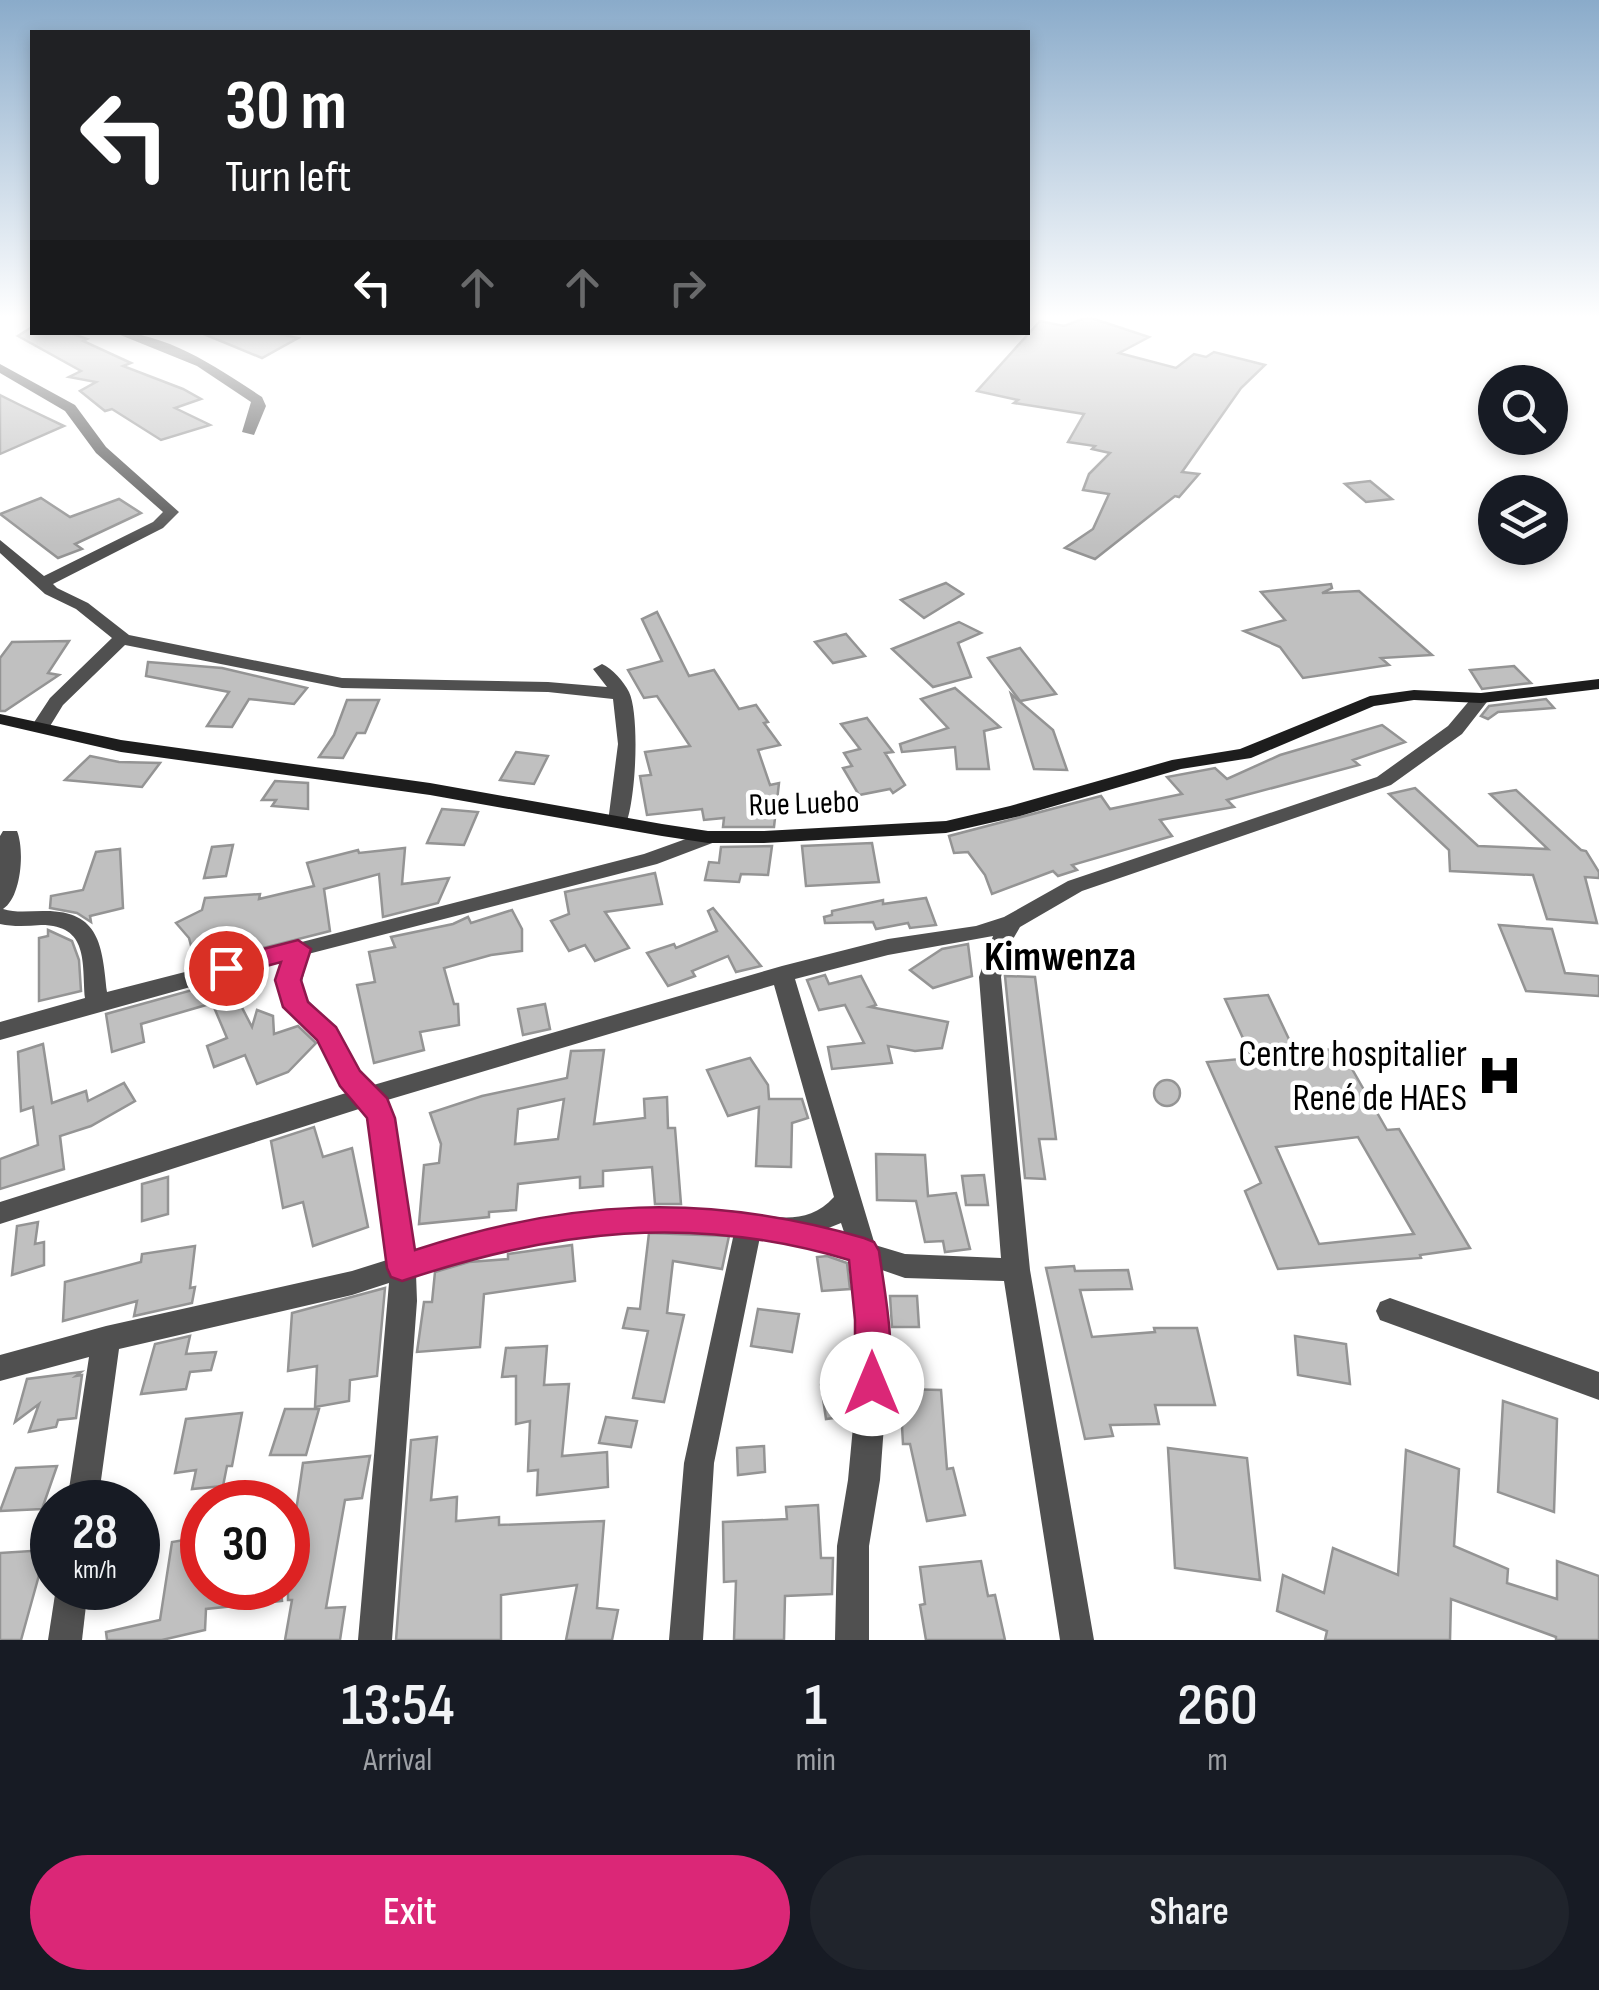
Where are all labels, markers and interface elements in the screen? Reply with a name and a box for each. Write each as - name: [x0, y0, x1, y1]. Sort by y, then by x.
- text: 30 m: [225, 65, 347, 149]
- icon: left: [60, 70, 190, 200]
- text: Turn left: [225, 150, 351, 205]
- icon: left: [345, 260, 400, 315]
- icon: ahead: [450, 260, 505, 315]
- icon: ahead: [555, 260, 610, 315]
- icon: right: [660, 260, 715, 315]
- map controls: [1478, 365, 1568, 565]
- button: search: [1478, 365, 1568, 455]
- button: layers: [1478, 475, 1568, 565]
- street label: Rue Luebo: [748, 783, 860, 825]
- pin: [184, 926, 269, 1011]
- district label: Kimwenza: [984, 932, 1136, 983]
- icon: arrive: [199, 941, 254, 996]
- place label: Centre hospitalier René de HAES: [1238, 1032, 1467, 1121]
- hospital icon: Centre hospitalier René de HAES: [1476, 1052, 1524, 1100]
- position arrow: [820, 1332, 924, 1436]
- speed limit sign: 30: [180, 1480, 310, 1610]
- text: 28: [72, 1503, 118, 1563]
- text: km/h: [73, 1555, 117, 1586]
- text: 13:54: [341, 1670, 455, 1742]
- text: 1: [805, 1670, 827, 1742]
- text: 260: [1177, 1670, 1258, 1742]
- text: Arrival: [363, 1741, 432, 1780]
- text: min: [796, 1741, 836, 1780]
- text: m: [1207, 1741, 1228, 1780]
- button: Exit: [30, 1855, 790, 1970]
- button: Share: [810, 1855, 1569, 1970]

